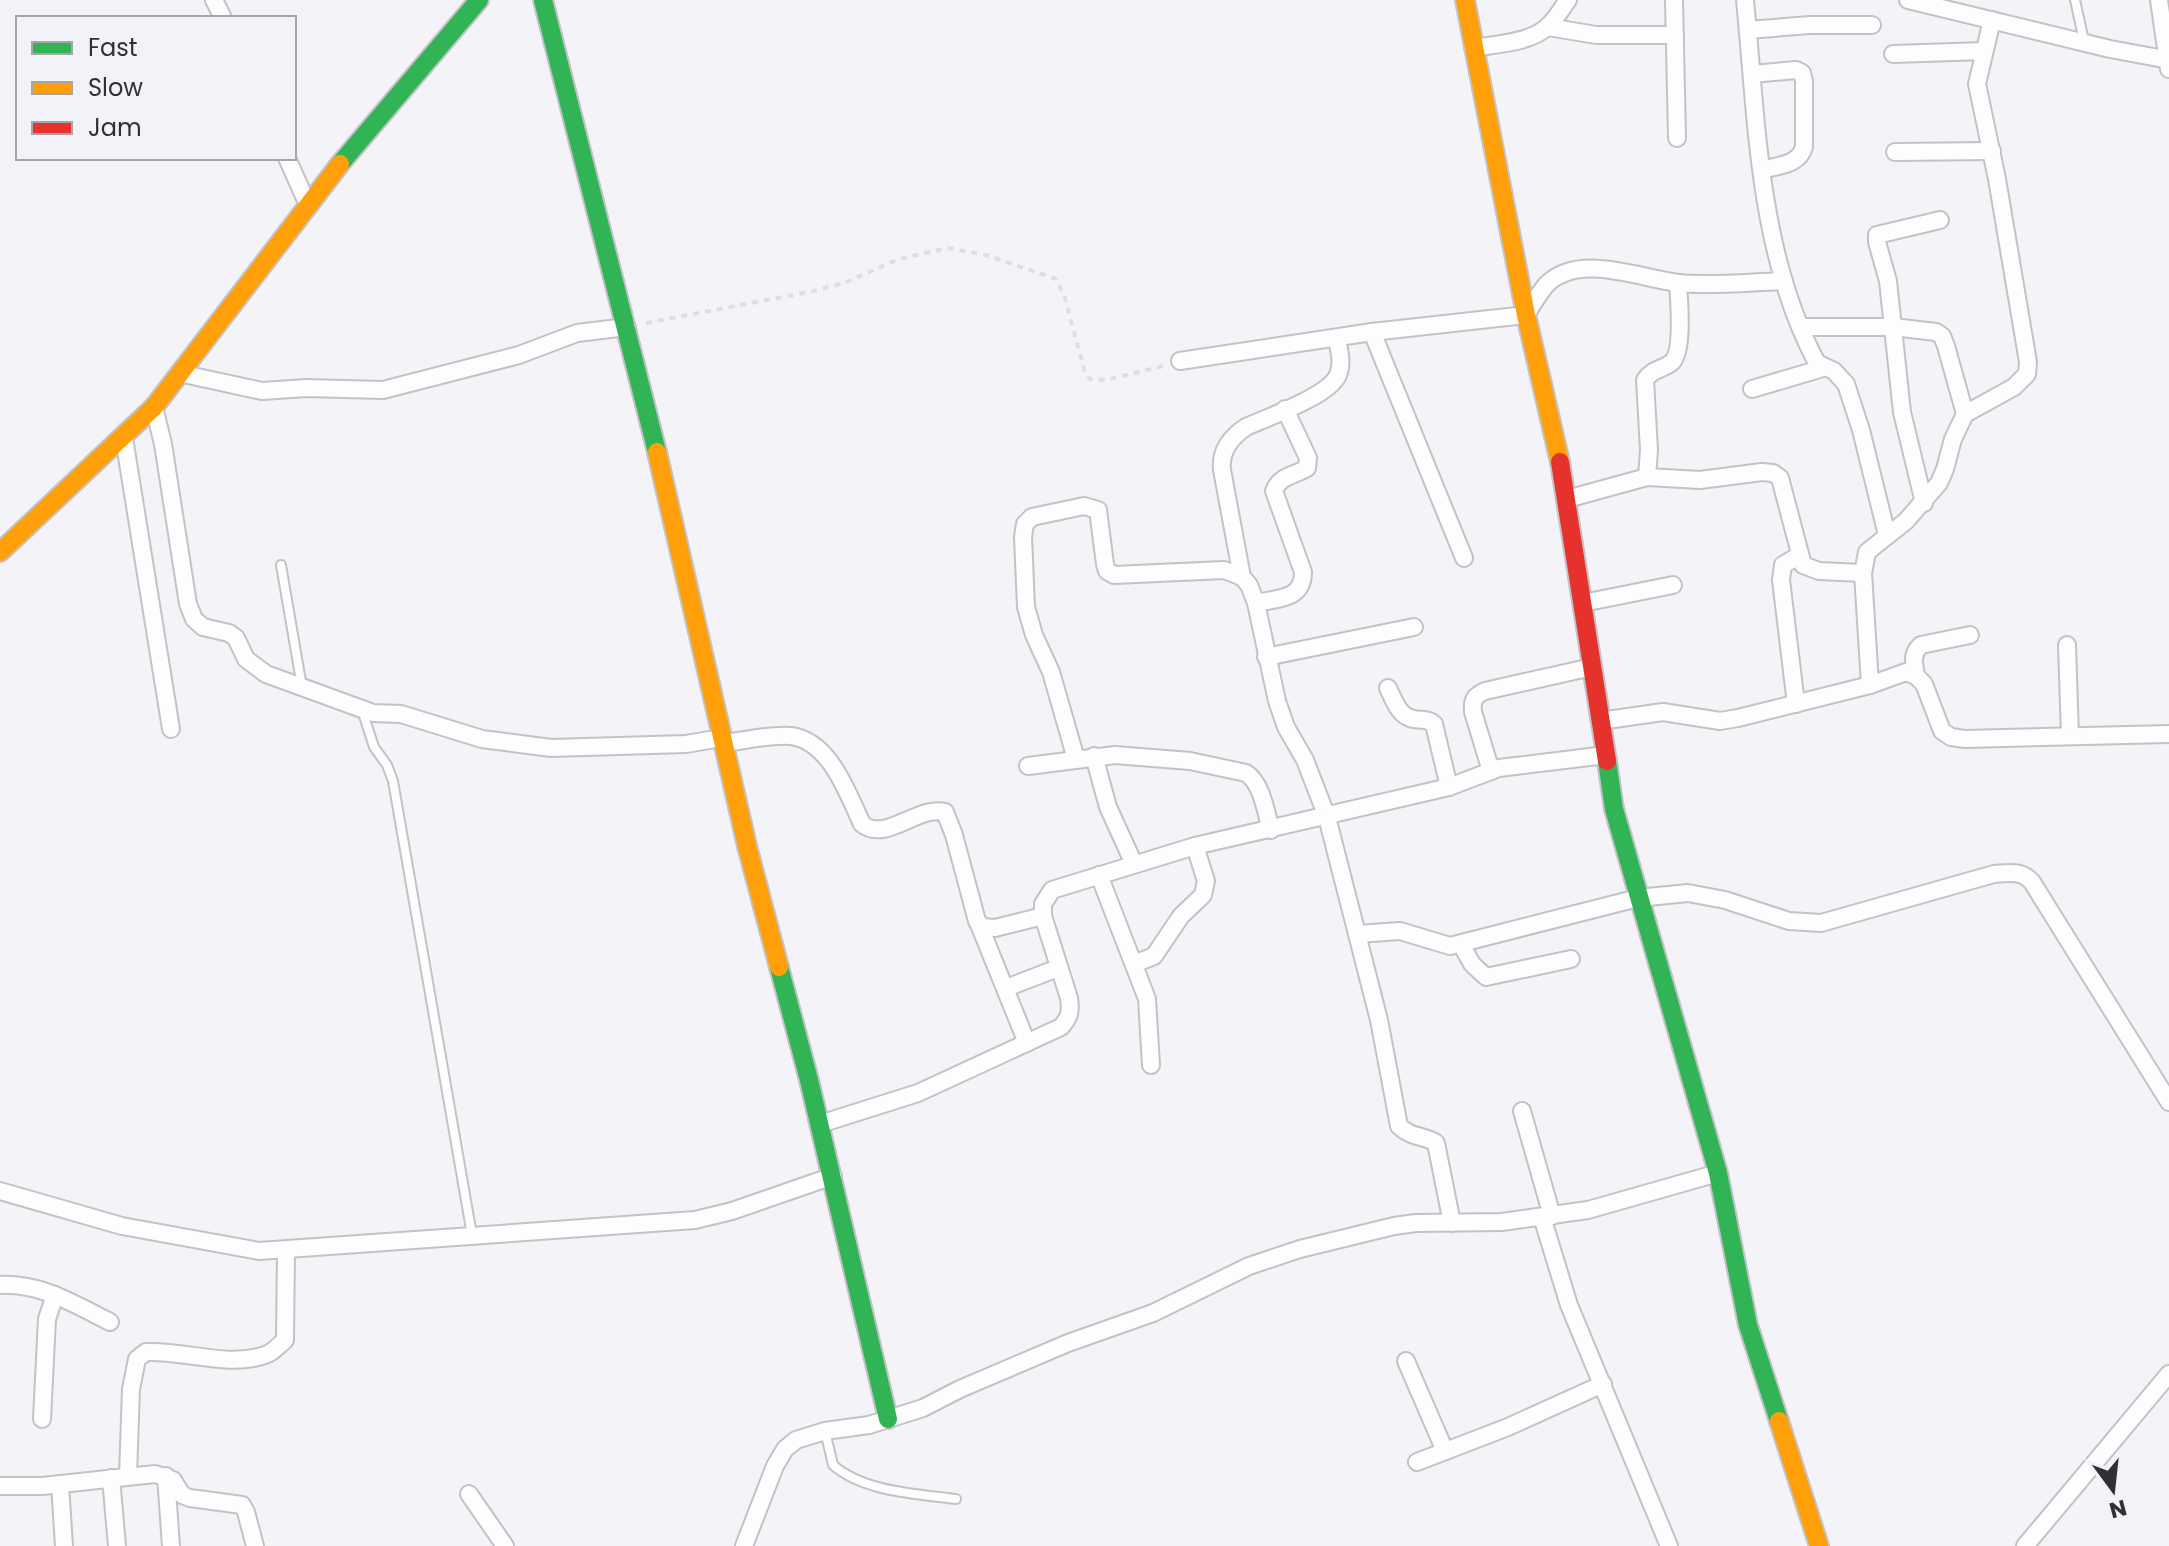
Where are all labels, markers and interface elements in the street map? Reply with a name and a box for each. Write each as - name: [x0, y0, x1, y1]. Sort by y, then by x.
- legend: [16, 16, 296, 160]
- text: Fast: [88, 31, 138, 64]
- text: Slow: [88, 71, 143, 104]
- text: Jam: [88, 111, 142, 144]
- north arrow: [2073, 1450, 2153, 1530]
- text: N: [2106, 1492, 2130, 1526]

